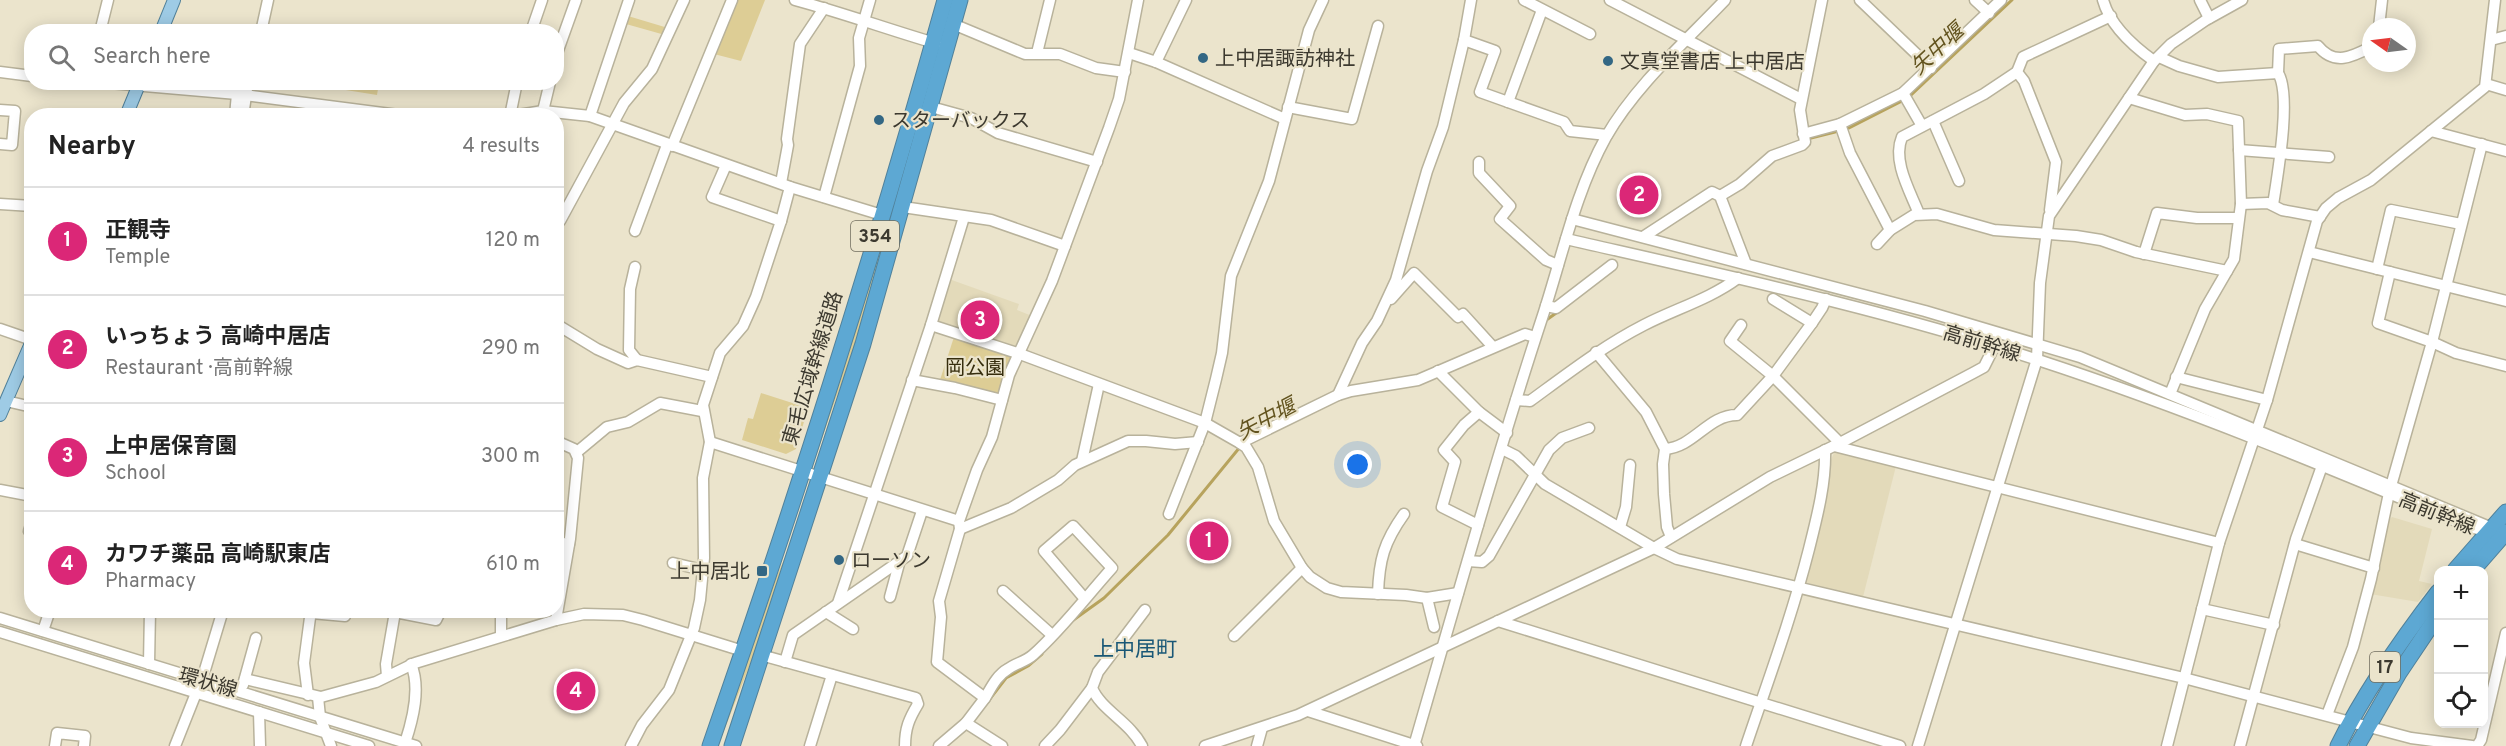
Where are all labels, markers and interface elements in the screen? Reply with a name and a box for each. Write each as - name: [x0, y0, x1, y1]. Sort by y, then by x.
- water label: 矢中堰: [1906, 16, 1973, 81]
- north arrow: [2362, 18, 2416, 72]
- search box: [24, 24, 564, 90]
- icon: search: [45, 41, 78, 74]
- text: Search here: [93, 44, 211, 71]
- place label: 上中居諏訪神社: [1215, 47, 1355, 73]
- place label: 文真堂書店 上中居店: [1620, 50, 1805, 76]
- marker: 上中居諏訪神社: [1196, 51, 1210, 65]
- marker: 文真堂書店 上中居店: [1601, 54, 1615, 68]
- place label: スターバックス: [891, 109, 1030, 135]
- marker: スターバックス: [872, 113, 886, 127]
- text: Nearby: [48, 131, 136, 164]
- text: 4 results: [463, 134, 540, 160]
- pin: 2: [1620, 172, 1658, 218]
- text: 正観寺: [105, 218, 171, 245]
- road number: 354: [851, 221, 899, 251]
- text: 1: [64, 228, 72, 254]
- text: 120 m: [486, 228, 540, 254]
- text: Temple: [105, 245, 170, 271]
- street label: 東毛広域幹線道路: [778, 288, 850, 449]
- pin: 3: [960, 298, 1000, 342]
- street label: 高前幹線: [1939, 321, 2023, 369]
- text: いっちょう 高崎中居店: [105, 324, 331, 351]
- text: 2: [61, 336, 74, 362]
- text: 290 m: [482, 336, 540, 362]
- text: Restaurant · 高前幹線: [105, 356, 293, 382]
- park label: 岡公園: [945, 356, 1005, 382]
- water label: 矢中堰: [1233, 392, 1304, 447]
- text: 上中居保育園: [105, 434, 237, 461]
- text: 3: [62, 444, 74, 470]
- text: 300 m: [481, 444, 540, 470]
- your location: [1343, 450, 1372, 479]
- text: School: [105, 461, 166, 487]
- street label: 高前幹線: [2394, 488, 2478, 542]
- pin: 1: [1190, 518, 1228, 564]
- text: カワチ薬品 高崎駅東店: [105, 542, 331, 569]
- place label: ローソン: [851, 549, 931, 575]
- text: 4: [61, 552, 74, 578]
- text: 610 m: [486, 552, 540, 578]
- marker: ローソン: [832, 553, 846, 567]
- place label: 上中居北: [670, 560, 750, 586]
- marker: 上中居北: [755, 564, 769, 578]
- map controls: [2434, 566, 2488, 728]
- button: +: [2434, 566, 2488, 620]
- text: Pharmacy: [105, 569, 196, 595]
- button: −: [2434, 620, 2488, 674]
- district label: 上中居町: [1093, 637, 1177, 664]
- road number: 17: [2370, 652, 2400, 682]
- street label: 環状線: [175, 663, 240, 705]
- pin: 4: [556, 668, 596, 714]
- button: locate: [2434, 674, 2488, 728]

